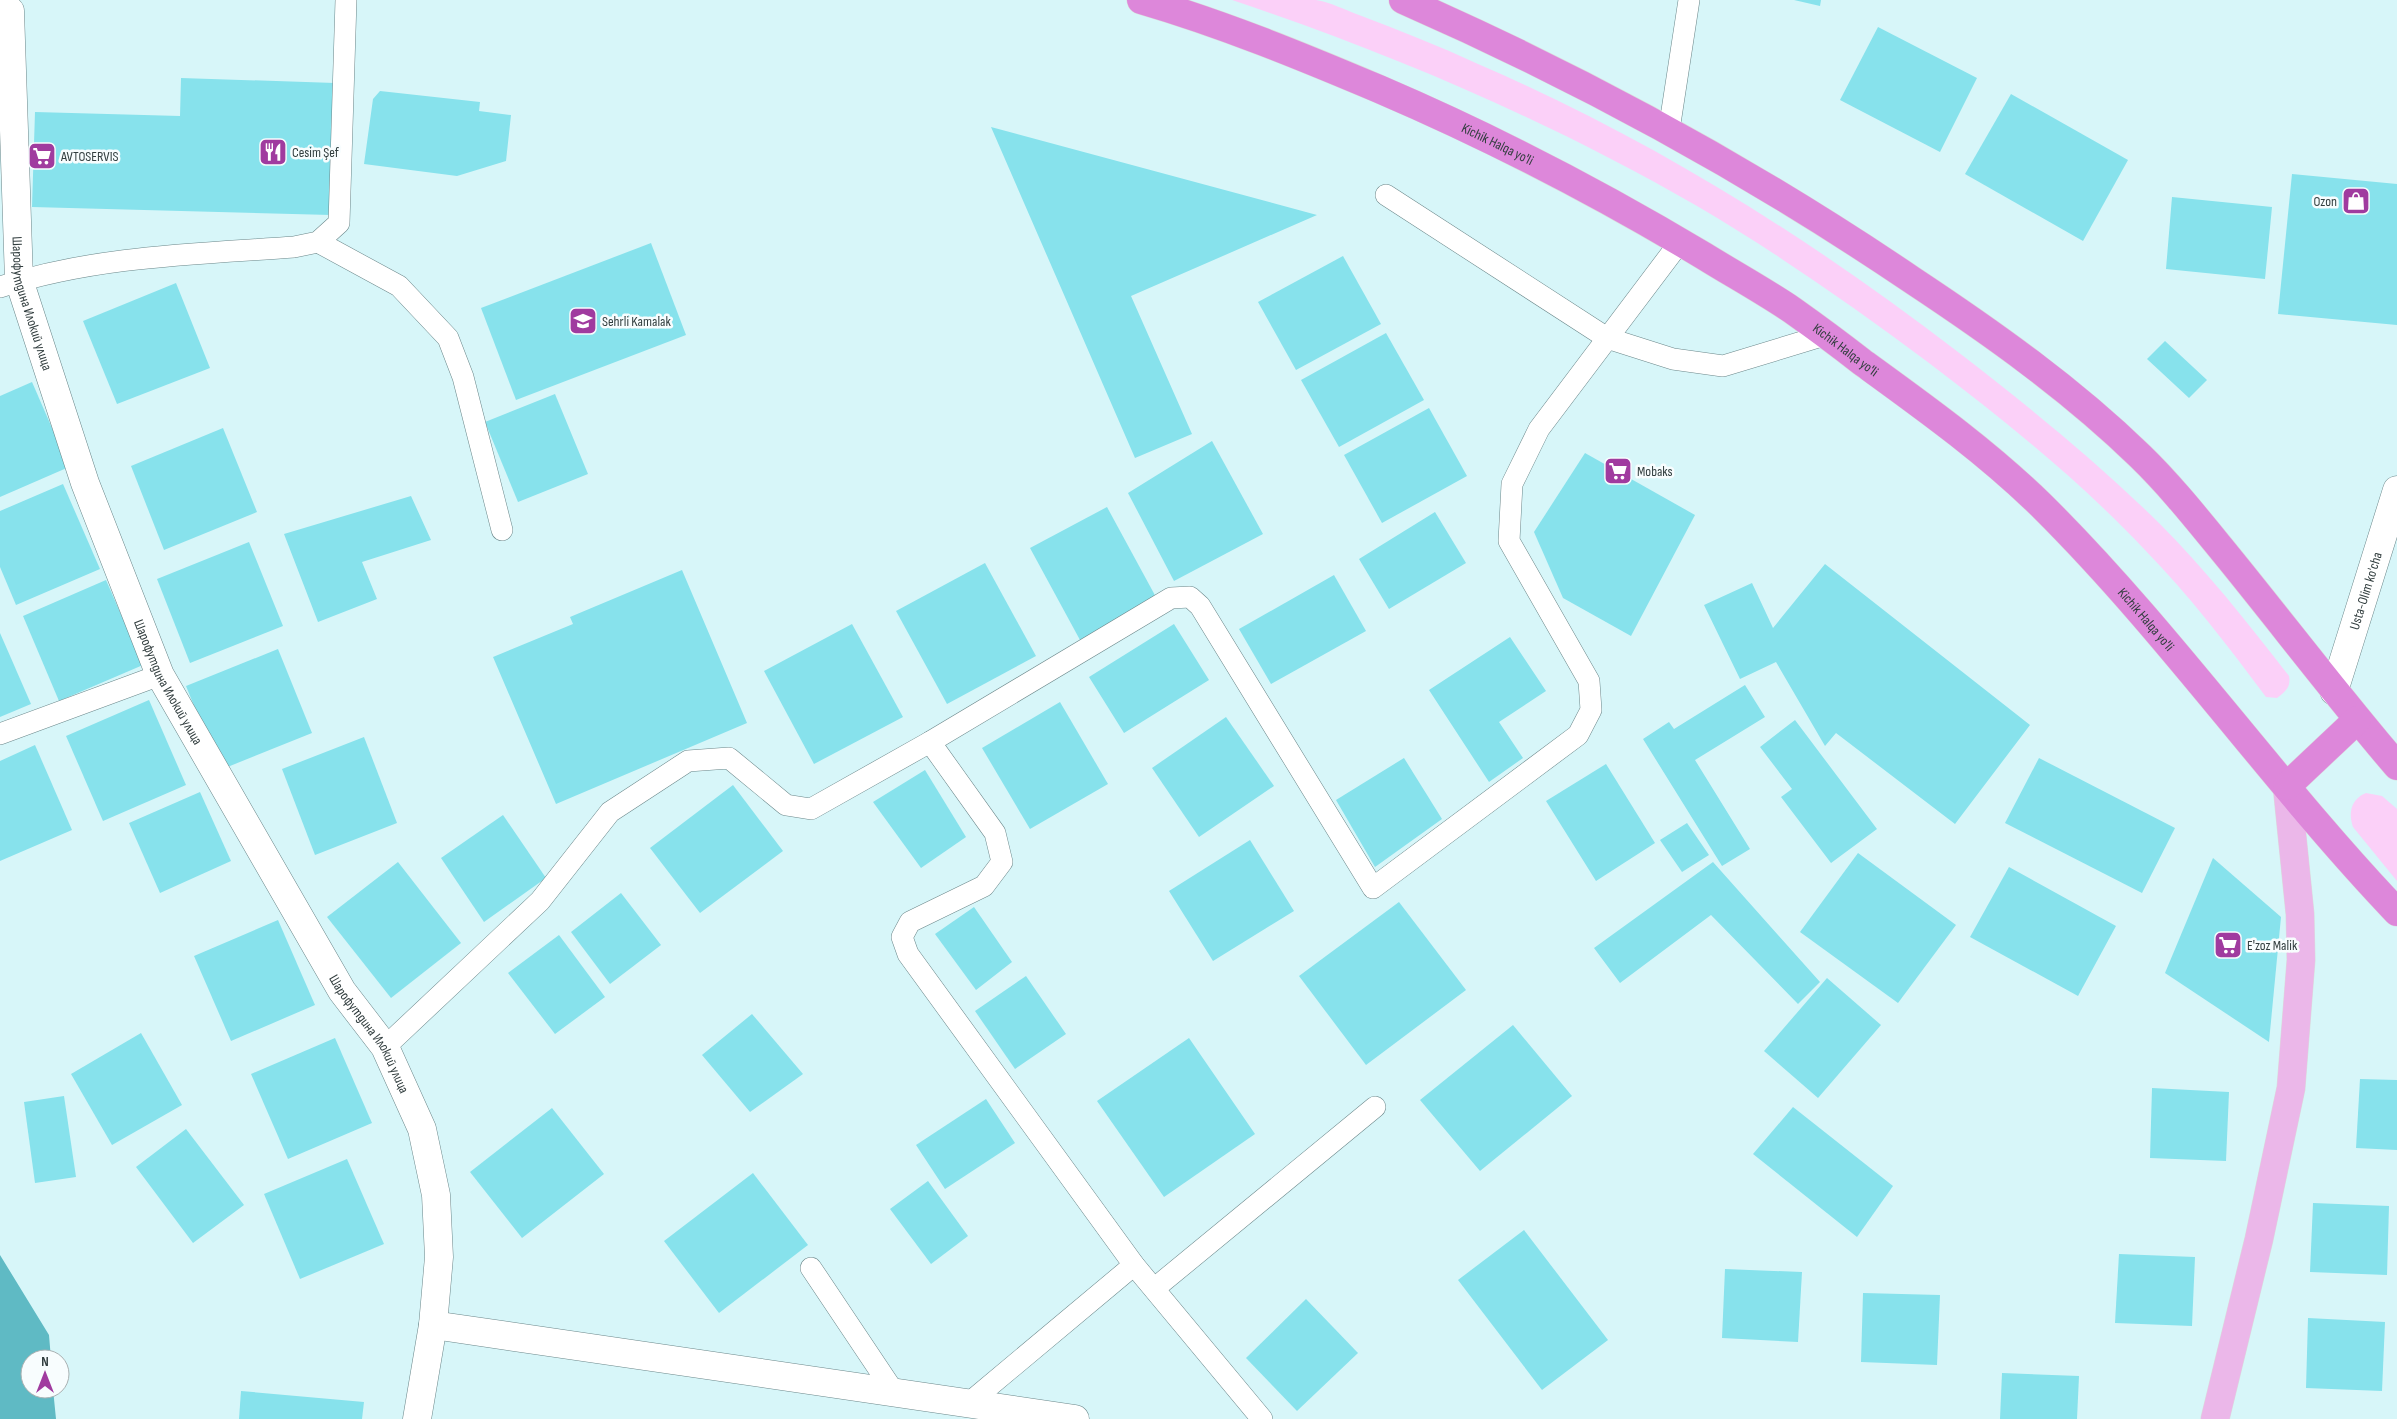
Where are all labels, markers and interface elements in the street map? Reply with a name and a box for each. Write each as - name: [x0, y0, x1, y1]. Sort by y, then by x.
- street label: Kichik Halqa yo'li: [1459, 119, 1537, 169]
- restaurant icon: Cesim Şef: [258, 137, 288, 167]
- supermarket icon: AVTOSERVIS: [27, 141, 57, 171]
- place label: Cesim Şef: [292, 144, 340, 161]
- place label: AVTOSERVIS: [60, 148, 118, 165]
- shop icon: Ozon: [2341, 186, 2371, 216]
- place label: Ozon: [2313, 193, 2337, 210]
- street label: Шарофутдина Илокий улица: [9, 236, 56, 372]
- school or university icon: Sehrli Kamalak: [568, 306, 598, 336]
- place label: Sehrli Kamalak: [602, 313, 671, 330]
- street label: Kichik Halqa yo'li: [1810, 319, 1882, 380]
- supermarket icon: Mobaks: [1603, 456, 1633, 486]
- place label: Mobaks: [1637, 463, 1673, 480]
- street label: Usta-Olim ko'cha: [2345, 550, 2386, 632]
- street label: Kichik Halqa yo'li: [2114, 584, 2178, 654]
- street label: Шарофутдина Илокий улица: [131, 617, 207, 748]
- supermarket icon: E'zoz Malik: [2213, 930, 2243, 960]
- place label: E'zoz Malik: [2247, 937, 2298, 954]
- street label: Шарофутдина Илокий улица: [326, 971, 413, 1096]
- north arrow: [20, 1349, 70, 1399]
- text: N: [41, 1353, 49, 1370]

